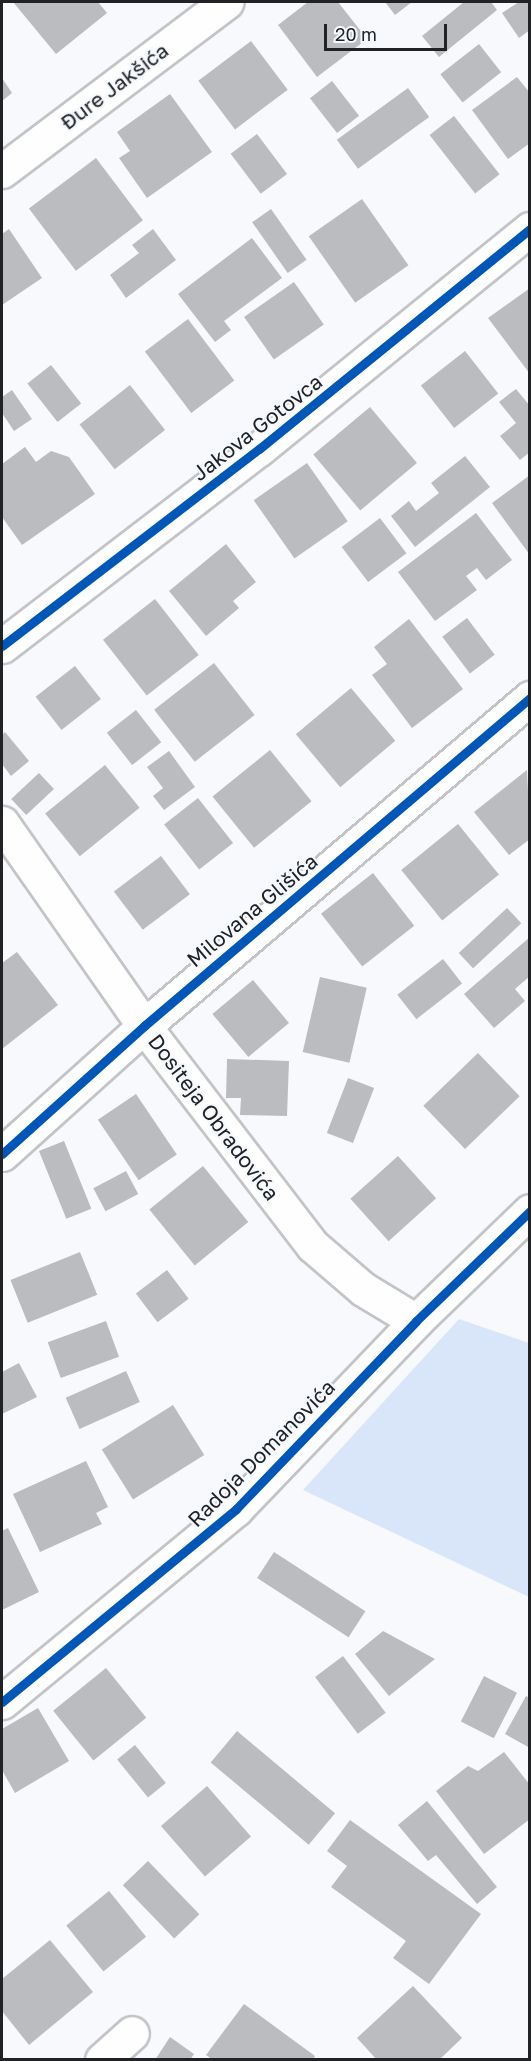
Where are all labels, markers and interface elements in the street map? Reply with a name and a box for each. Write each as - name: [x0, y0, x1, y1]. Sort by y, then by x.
- scale bar: [327, 12, 450, 50]
- text: 20 m: [335, 23, 377, 45]
- street label: Đure Jakšića: [55, 37, 173, 135]
- street label: Jakova Gotovca: [187, 368, 327, 486]
- street label: Milovana Glišića: [182, 848, 322, 972]
- street label: Dositeja Obradovića: [143, 1029, 285, 1205]
- street label: Radoja Domanovića: [182, 1374, 340, 1532]

